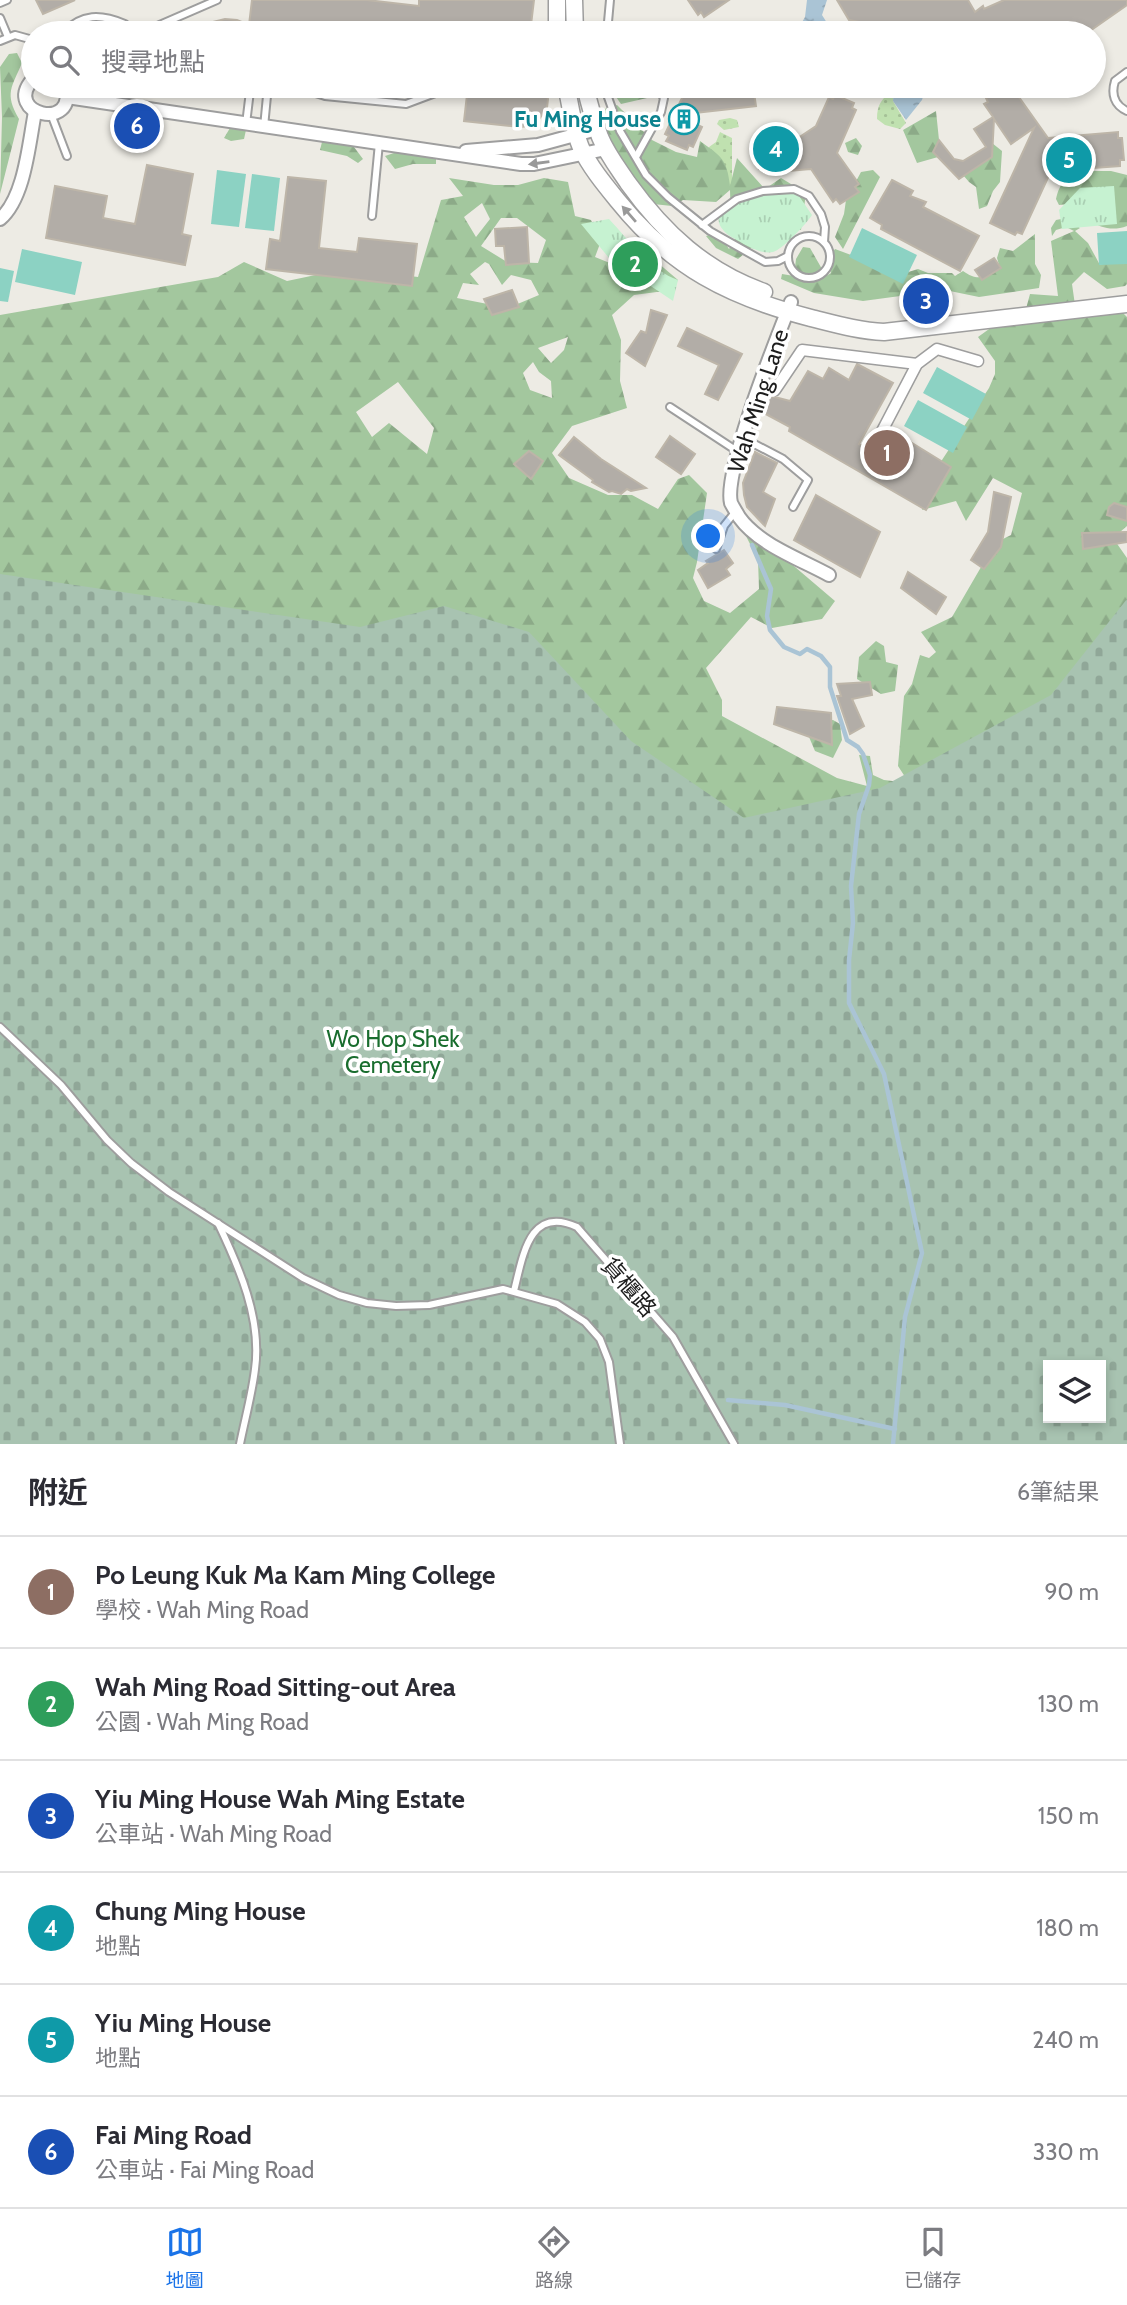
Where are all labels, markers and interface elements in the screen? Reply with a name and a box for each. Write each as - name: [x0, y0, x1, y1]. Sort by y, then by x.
- search box: [21, 21, 1106, 98]
- icon: search: [45, 41, 83, 79]
- text: 搜尋地點: [101, 46, 205, 78]
- pin: 6: [114, 100, 160, 152]
- building icon: Fu Ming House: [667, 102, 701, 136]
- place label: Fu Ming House: [514, 105, 661, 133]
- pin: 4: [753, 123, 799, 175]
- pin: 5: [1046, 134, 1092, 186]
- one-way arrow: [528, 157, 550, 168]
- one-way arrow: [621, 205, 637, 223]
- pin: 2: [612, 238, 658, 290]
- pin: 3: [903, 275, 949, 327]
- street label: Wah Ming Lane: [722, 325, 794, 476]
- pin: 1: [864, 427, 910, 479]
- your location: [691, 519, 725, 553]
- park label: Wo Hop Shek Cemetery: [326, 1025, 460, 1079]
- street label: 貨櫃路: [596, 1252, 662, 1322]
- map controls: [1043, 1360, 1106, 1423]
- button: layers: [1043, 1360, 1106, 1423]
- text: 附近: [28, 1474, 88, 1511]
- text: 6筆結果: [1017, 1478, 1099, 1506]
- text: Po Leung Kuk Ma Kam Ming College: [95, 1559, 495, 1591]
- text: 1: [47, 1578, 55, 1606]
- text: 90 m: [1045, 1578, 1099, 1606]
- text: 學校 · Wah Ming Road: [95, 1596, 309, 1624]
- text: Wah Ming Road Sitting-out Area: [95, 1671, 456, 1703]
- text: 2: [45, 1690, 57, 1718]
- text: 130 m: [1038, 1690, 1099, 1718]
- text: 公園 · Wah Ming Road: [95, 1708, 309, 1736]
- text: Yiu Ming House Wah Ming Estate: [95, 1783, 465, 1815]
- text: 3: [45, 1802, 57, 1830]
- text: 150 m: [1038, 1802, 1099, 1830]
- text: 公車站 · Wah Ming Road: [95, 1820, 332, 1848]
- text: Chung Ming House: [95, 1895, 306, 1927]
- text: 4: [44, 1914, 58, 1942]
- text: 180 m: [1036, 1914, 1099, 1942]
- text: 地點: [95, 1932, 141, 1960]
- text: Yiu Ming House: [95, 2007, 271, 2039]
- text: 5: [45, 2026, 57, 2054]
- text: 240 m: [1032, 2026, 1099, 2054]
- text: 地點: [95, 2044, 141, 2072]
- text: Fai Ming Road: [95, 2119, 252, 2151]
- text: 6: [45, 2138, 57, 2166]
- text: 330 m: [1033, 2138, 1099, 2166]
- text: 公車站 · Fai Ming Road: [95, 2156, 314, 2184]
- tab: 地圖: [166, 2223, 204, 2292]
- tab: 路線: [535, 2223, 573, 2292]
- tab: 已儲存: [904, 2223, 961, 2292]

